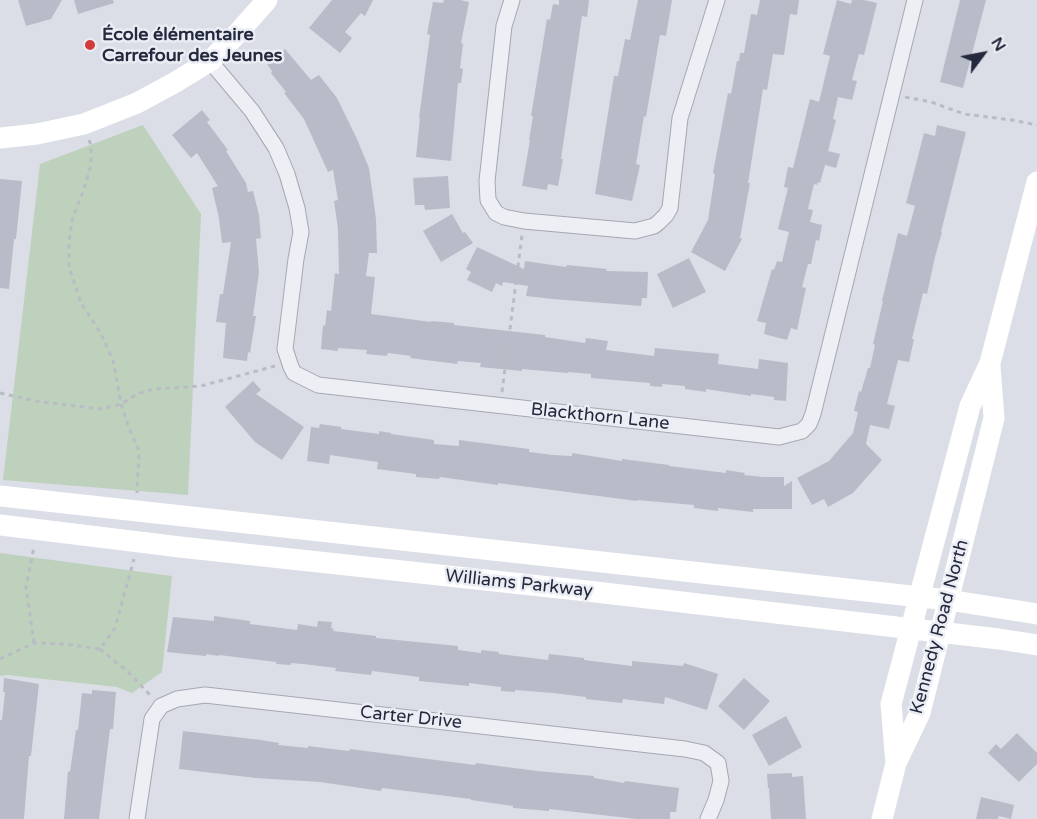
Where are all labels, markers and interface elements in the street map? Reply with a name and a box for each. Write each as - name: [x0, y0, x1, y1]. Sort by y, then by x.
- place label: École élémentaire Carrefour des Jeunes: [102, 24, 282, 66]
- north arrow: [953, 24, 1013, 84]
- text: N: [986, 34, 1010, 55]
- marker: École élémentaire Carrefour des Jeunes: [83, 38, 97, 52]
- street label: Blackthorn Lane: [530, 399, 670, 435]
- street label: Kennedy Road North: [906, 537, 974, 717]
- street label: Williams Parkway: [444, 566, 594, 602]
- street label: Carter Drive: [359, 702, 463, 734]

